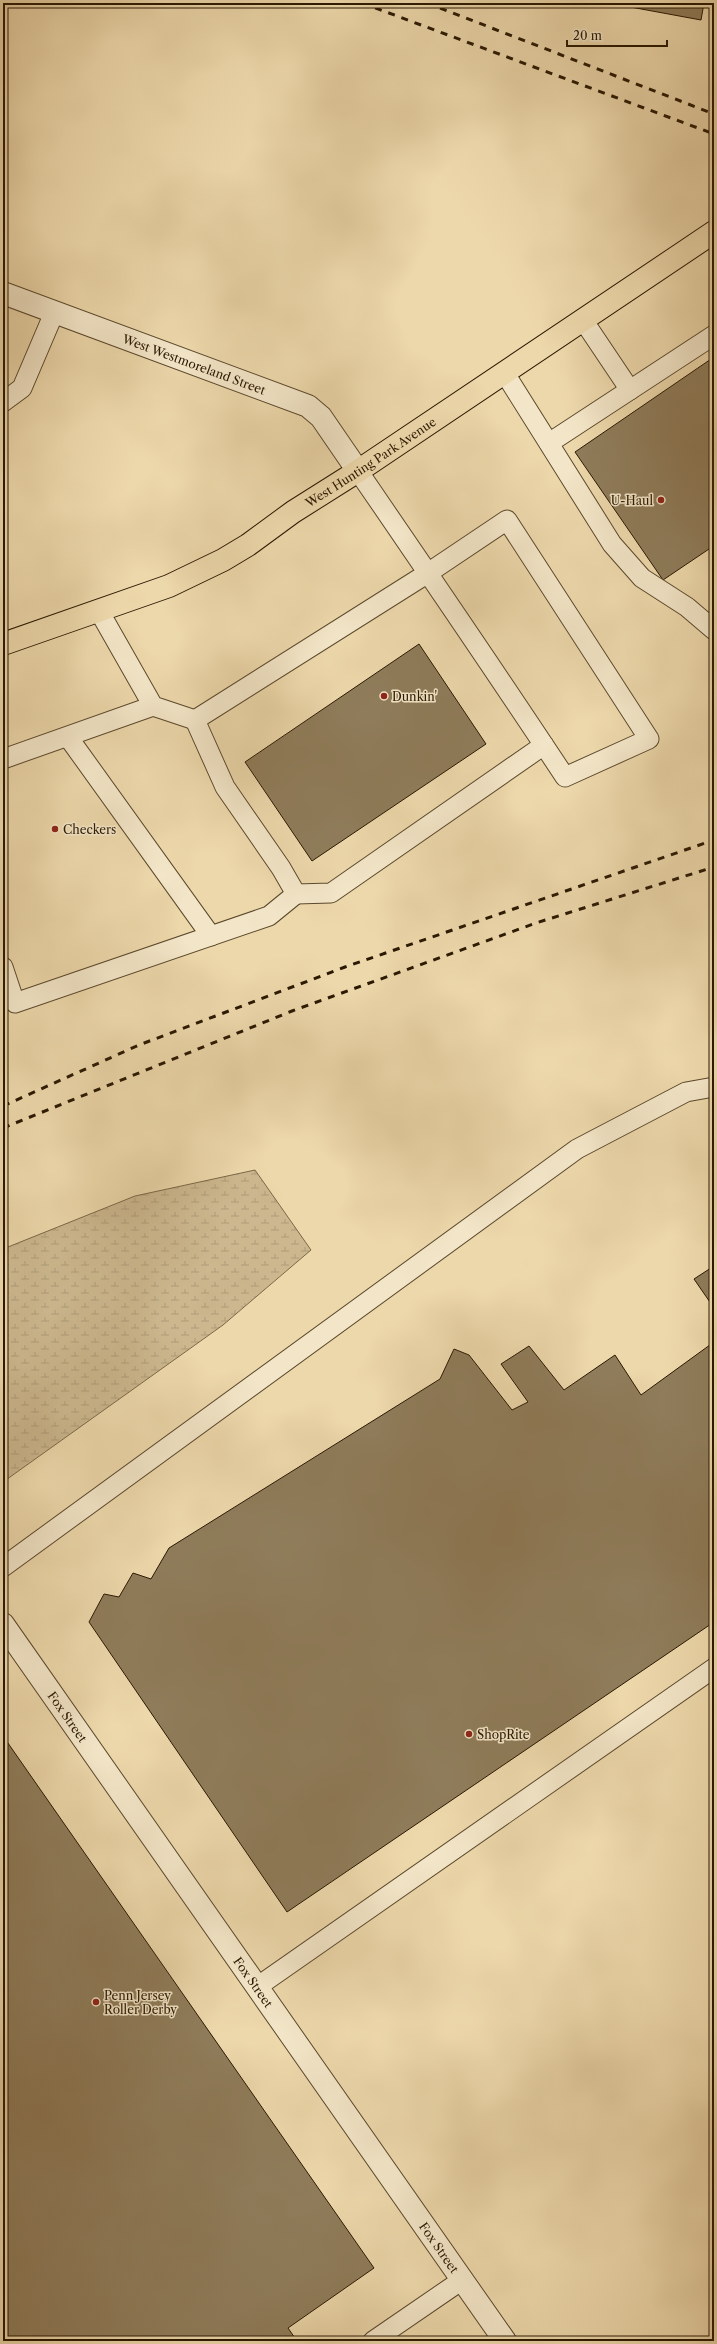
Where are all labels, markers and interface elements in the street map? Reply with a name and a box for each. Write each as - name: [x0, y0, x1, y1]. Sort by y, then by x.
- scale bar: [567, 22, 667, 48]
- text: 20 m: [573, 28, 602, 43]
- street label: West Westmoreland Street: [120, 330, 269, 397]
- street label: West Hunting Park Avenue: [302, 413, 439, 510]
- place label: U-Haul: [611, 493, 653, 508]
- marker: U-Haul: [656, 495, 666, 505]
- place label: Dunkin': [392, 689, 437, 704]
- marker: Dunkin': [379, 691, 389, 701]
- place label: Checkers: [63, 822, 116, 837]
- marker: Checkers: [50, 824, 60, 834]
- street label: Fox Street: [45, 1688, 91, 1745]
- place label: ShopRite: [477, 1727, 530, 1742]
- marker: ShopRite: [464, 1729, 474, 1739]
- street label: Fox Street: [231, 1954, 277, 2011]
- place label: Penn Jersey Roller Derby: [104, 1988, 177, 2017]
- marker: Penn Jersey Roller Derby: [91, 1997, 101, 2007]
- street label: Fox Street: [417, 2219, 463, 2276]

